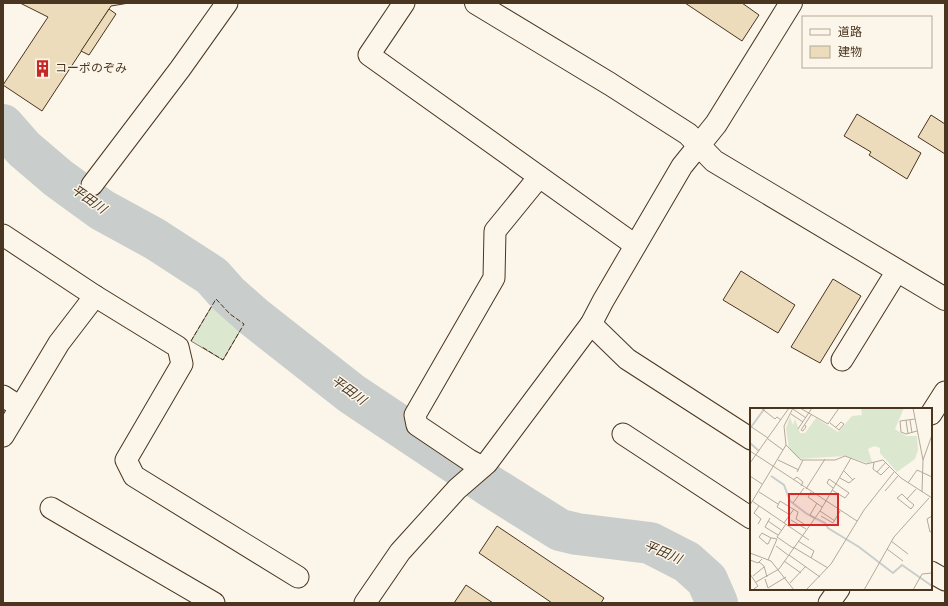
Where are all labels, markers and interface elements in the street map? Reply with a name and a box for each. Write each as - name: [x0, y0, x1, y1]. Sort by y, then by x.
- legend: [802, 16, 932, 68]
- text: 道路: [838, 25, 862, 39]
- text: 建物: [838, 45, 862, 59]
- building icon: コーポのぞみ: [32, 58, 52, 78]
- place label: コーポのぞみ: [55, 61, 127, 75]
- water label: 平田川: [69, 182, 111, 217]
- water label: 平田川: [329, 372, 371, 409]
- inset map: [750, 408, 932, 590]
- water label: 平田川: [642, 537, 686, 567]

